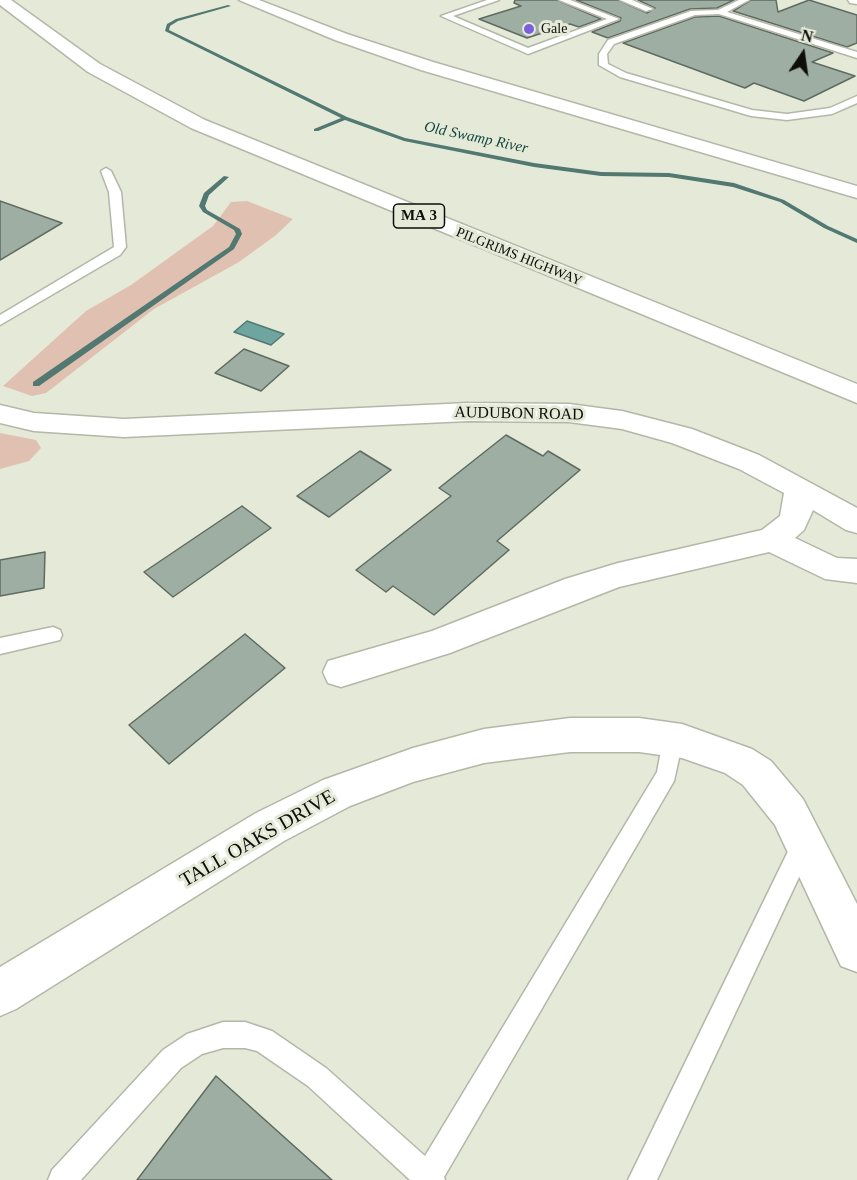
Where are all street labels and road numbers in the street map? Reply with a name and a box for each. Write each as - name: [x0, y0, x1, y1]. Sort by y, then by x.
- road number: MA 3: [394, 204, 444, 228]
- street label: PILGRIMS HIGHWAY: [454, 224, 584, 290]
- street label: AUDUBON ROAD: [454, 403, 584, 425]
- street label: TALL OAKS DRIVE: [176, 785, 340, 893]

